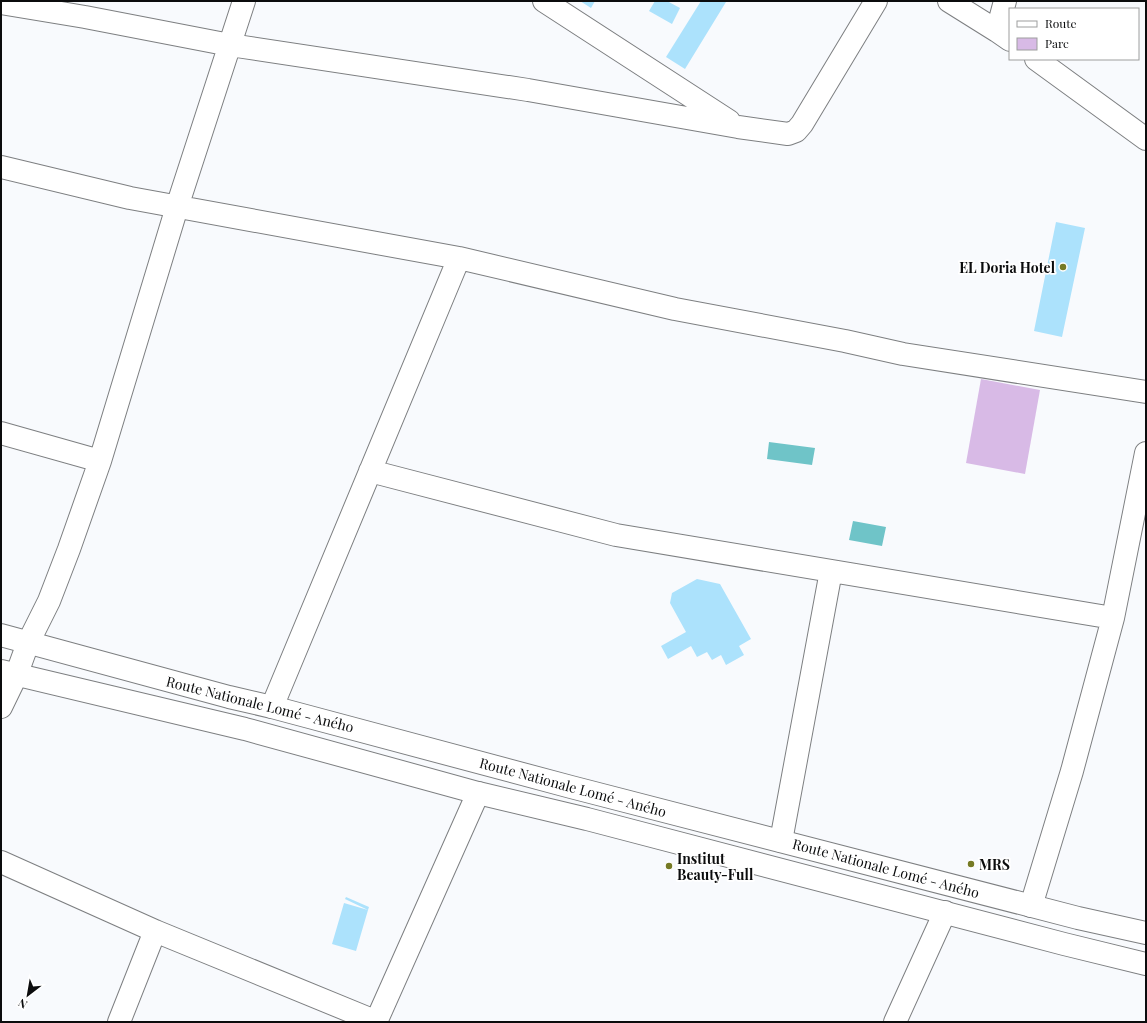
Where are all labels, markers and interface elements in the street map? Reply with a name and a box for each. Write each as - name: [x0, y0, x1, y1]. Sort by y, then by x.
- legend: [1009, 8, 1139, 60]
- text: Route: [1045, 15, 1077, 31]
- text: Parc: [1045, 35, 1069, 51]
- place label: EL Doria Hotel: [959, 258, 1056, 277]
- marker: EL Doria Hotel: [1058, 262, 1068, 272]
- street label: Route Nationale Lomé - Aného: [164, 671, 356, 737]
- street label: Route Nationale Lomé - Aného: [478, 753, 669, 821]
- street label: Route Nationale Lomé - Aného: [791, 834, 982, 902]
- place label: Institut Beauty-Full: [677, 849, 754, 884]
- place label: MRS: [979, 855, 1010, 874]
- marker: MRS: [966, 859, 976, 869]
- marker: Institut Beauty-Full: [664, 861, 674, 871]
- north arrow: [8, 975, 48, 1015]
- text: N: [15, 995, 30, 1012]

